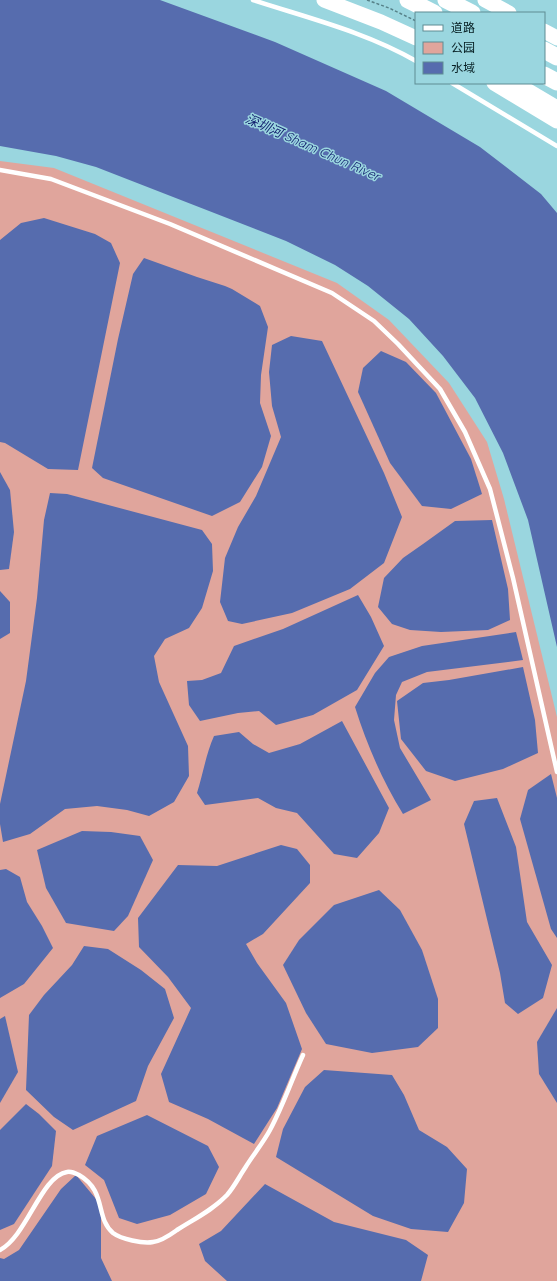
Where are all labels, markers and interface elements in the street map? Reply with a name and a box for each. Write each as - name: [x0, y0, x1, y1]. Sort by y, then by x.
- legend: [415, 12, 545, 84]
- text: 道路: [451, 20, 475, 35]
- text: 公园: [451, 40, 475, 55]
- text: 水域: [451, 60, 475, 75]
- water label: 深圳河 Sham Chun River: [243, 110, 385, 185]

